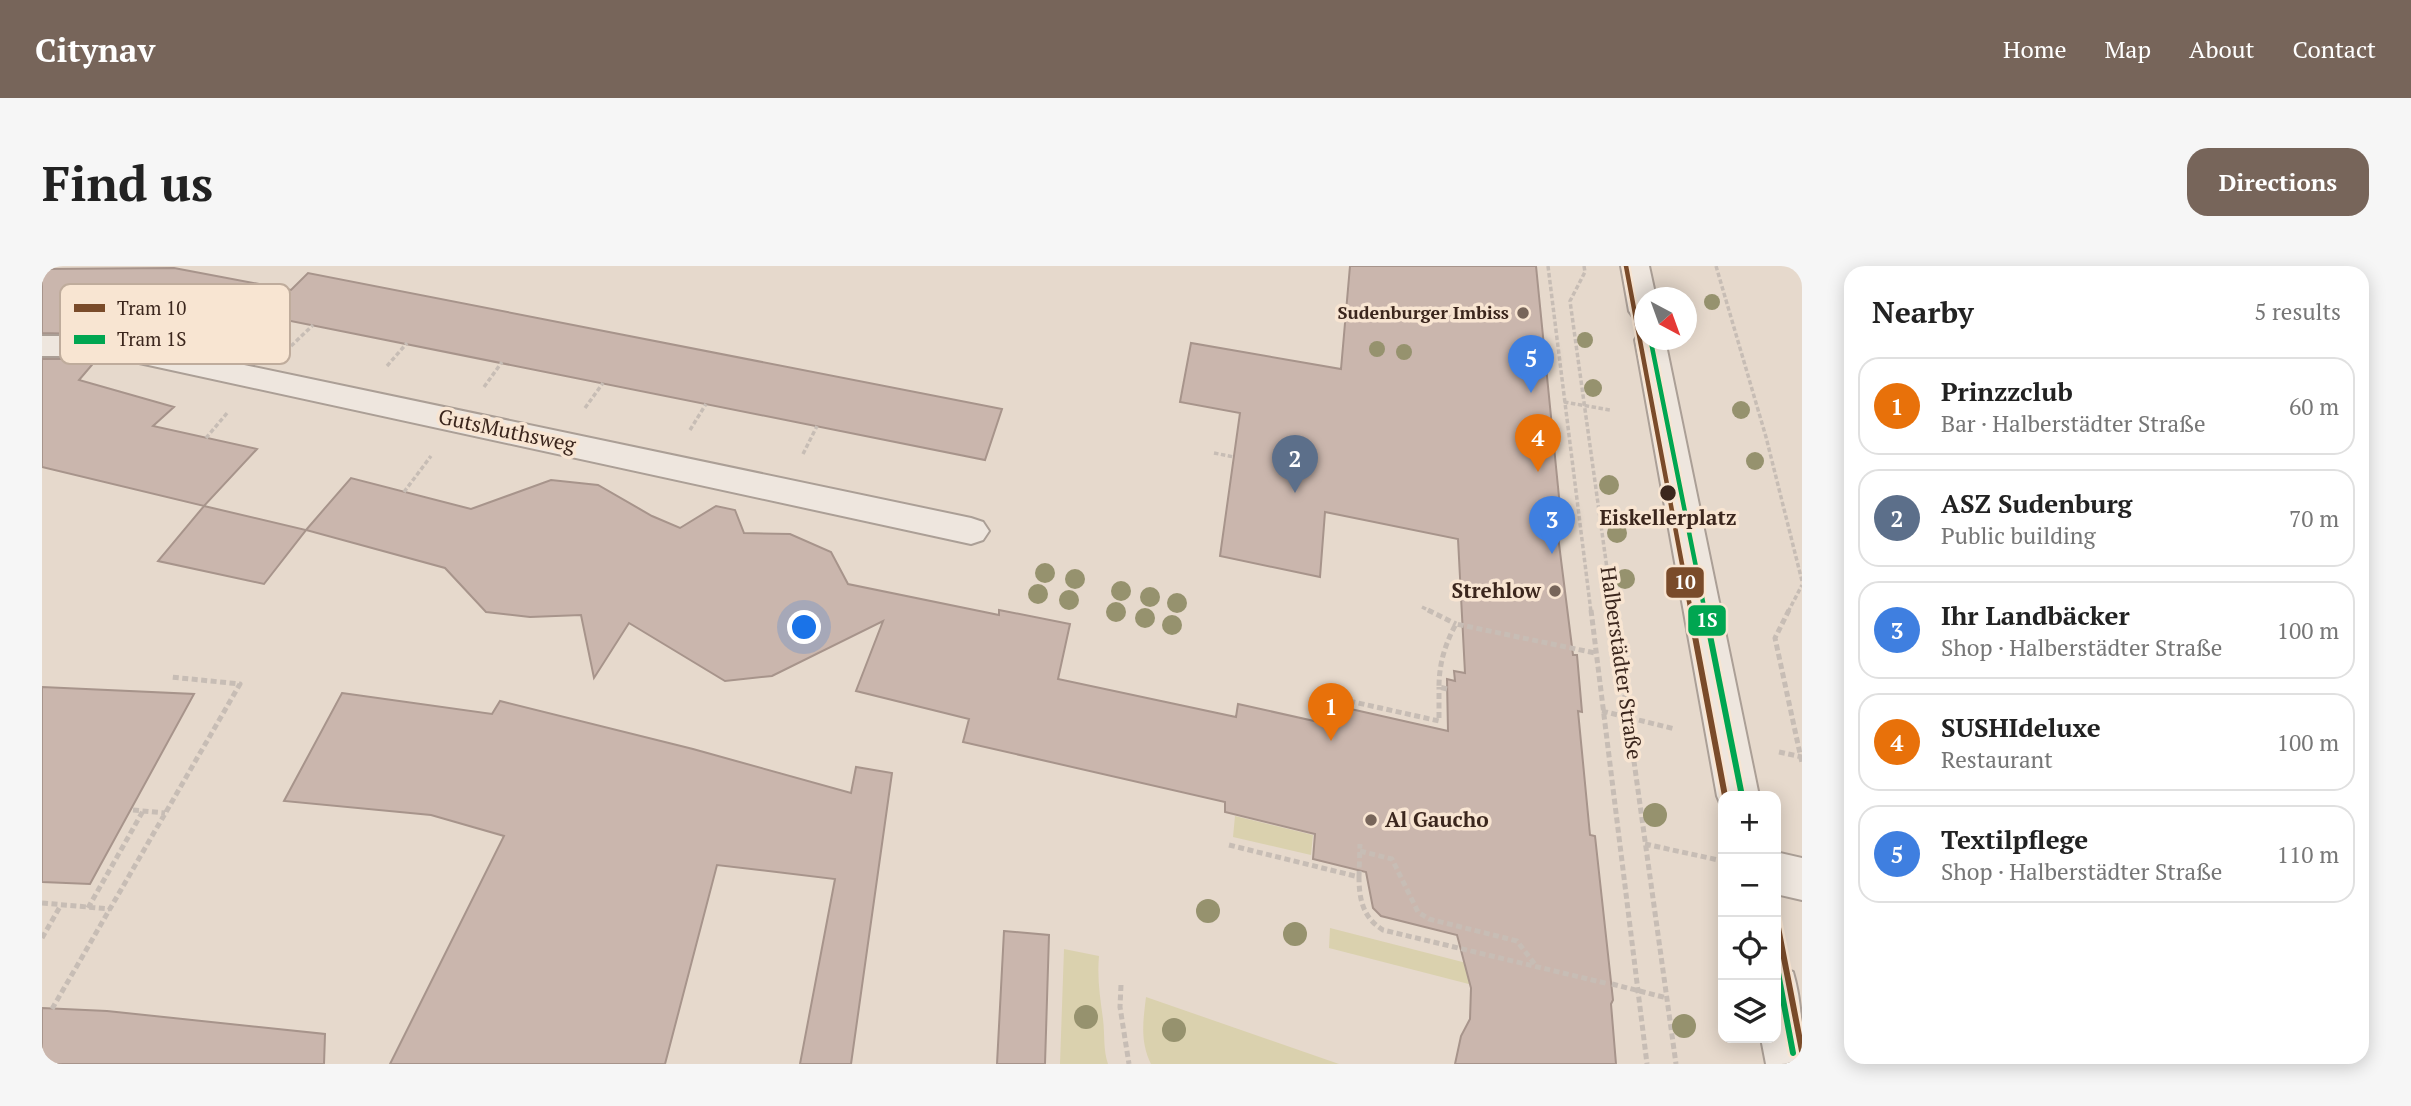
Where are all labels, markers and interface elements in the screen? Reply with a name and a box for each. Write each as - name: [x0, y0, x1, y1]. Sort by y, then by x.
- text: Citynav: [35, 28, 155, 71]
- text: Home: [2003, 33, 2067, 65]
- text: Map: [2105, 33, 2151, 65]
- text: About: [2189, 33, 2255, 65]
- text: Contact: [2293, 33, 2376, 65]
- button: Directions: [2187, 148, 2369, 216]
- text: Find us: [42, 150, 213, 215]
- legend: [60, 284, 290, 364]
- north arrow: [1634, 287, 1697, 350]
- text: Nearby: [1872, 292, 1974, 332]
- text: Tram 10: [117, 295, 186, 320]
- text: 5 results: [2254, 296, 2341, 327]
- place label: Sudenburger Imbiss: [1338, 300, 1509, 324]
- marker: Sudenburger Imbiss: [1515, 305, 1531, 321]
- text: Tram 1S: [117, 326, 186, 351]
- pin: 5: [1508, 335, 1554, 393]
- text: Prinzzclub: [1941, 374, 2073, 408]
- text: 1: [1891, 391, 1904, 422]
- text: 60 m: [2289, 391, 2339, 422]
- street label: GutsMuthsweg: [436, 402, 579, 458]
- text: Bar · Halberstädter Straße: [1941, 408, 2205, 439]
- pin: 4: [1515, 414, 1561, 472]
- pin: 2: [1272, 435, 1318, 493]
- marker: Eiskellerplatz: [1658, 483, 1678, 503]
- text: ASZ Sudenburg: [1941, 486, 2132, 520]
- pin: 3: [1529, 496, 1575, 554]
- place label: Eiskellerplatz: [1599, 503, 1737, 531]
- text: 2: [1891, 503, 1904, 534]
- text: 70 m: [2289, 503, 2339, 534]
- text: Public building: [1941, 520, 2096, 551]
- street label: Halberstädter Straße: [1595, 565, 1649, 761]
- line badge: 10: [1665, 566, 1705, 599]
- text: 10: [1674, 569, 1696, 594]
- place label: Strehlow: [1451, 576, 1542, 604]
- marker: Strehlow: [1547, 583, 1563, 599]
- text: Ihr Landbäcker: [1941, 598, 2130, 632]
- line badge: 1S: [1687, 604, 1727, 637]
- text: 1S: [1696, 607, 1718, 632]
- your location: [787, 610, 821, 644]
- text: 3: [1891, 615, 1904, 646]
- text: 100 m: [2277, 615, 2339, 646]
- text: Shop · Halberstädter Straße: [1941, 632, 2222, 663]
- pin: 1: [1308, 683, 1354, 741]
- text: SUSHIdeluxe: [1941, 710, 2101, 744]
- text: 4: [1891, 727, 1904, 758]
- text: 100 m: [2277, 727, 2339, 758]
- text: Restaurant: [1941, 744, 2053, 775]
- map controls: [1718, 791, 1781, 1043]
- button: +: [1718, 791, 1781, 854]
- place label: Al Gaucho: [1385, 805, 1489, 833]
- marker: Al Gaucho: [1363, 812, 1379, 828]
- text: Textilpflege: [1941, 822, 2088, 856]
- text: 5: [1891, 839, 1904, 870]
- text: 110 m: [2277, 839, 2339, 870]
- button: −: [1718, 854, 1781, 917]
- text: Shop · Halberstädter Straße: [1941, 856, 2222, 887]
- button: locate: [1718, 917, 1781, 980]
- button: layers: [1718, 980, 1781, 1043]

